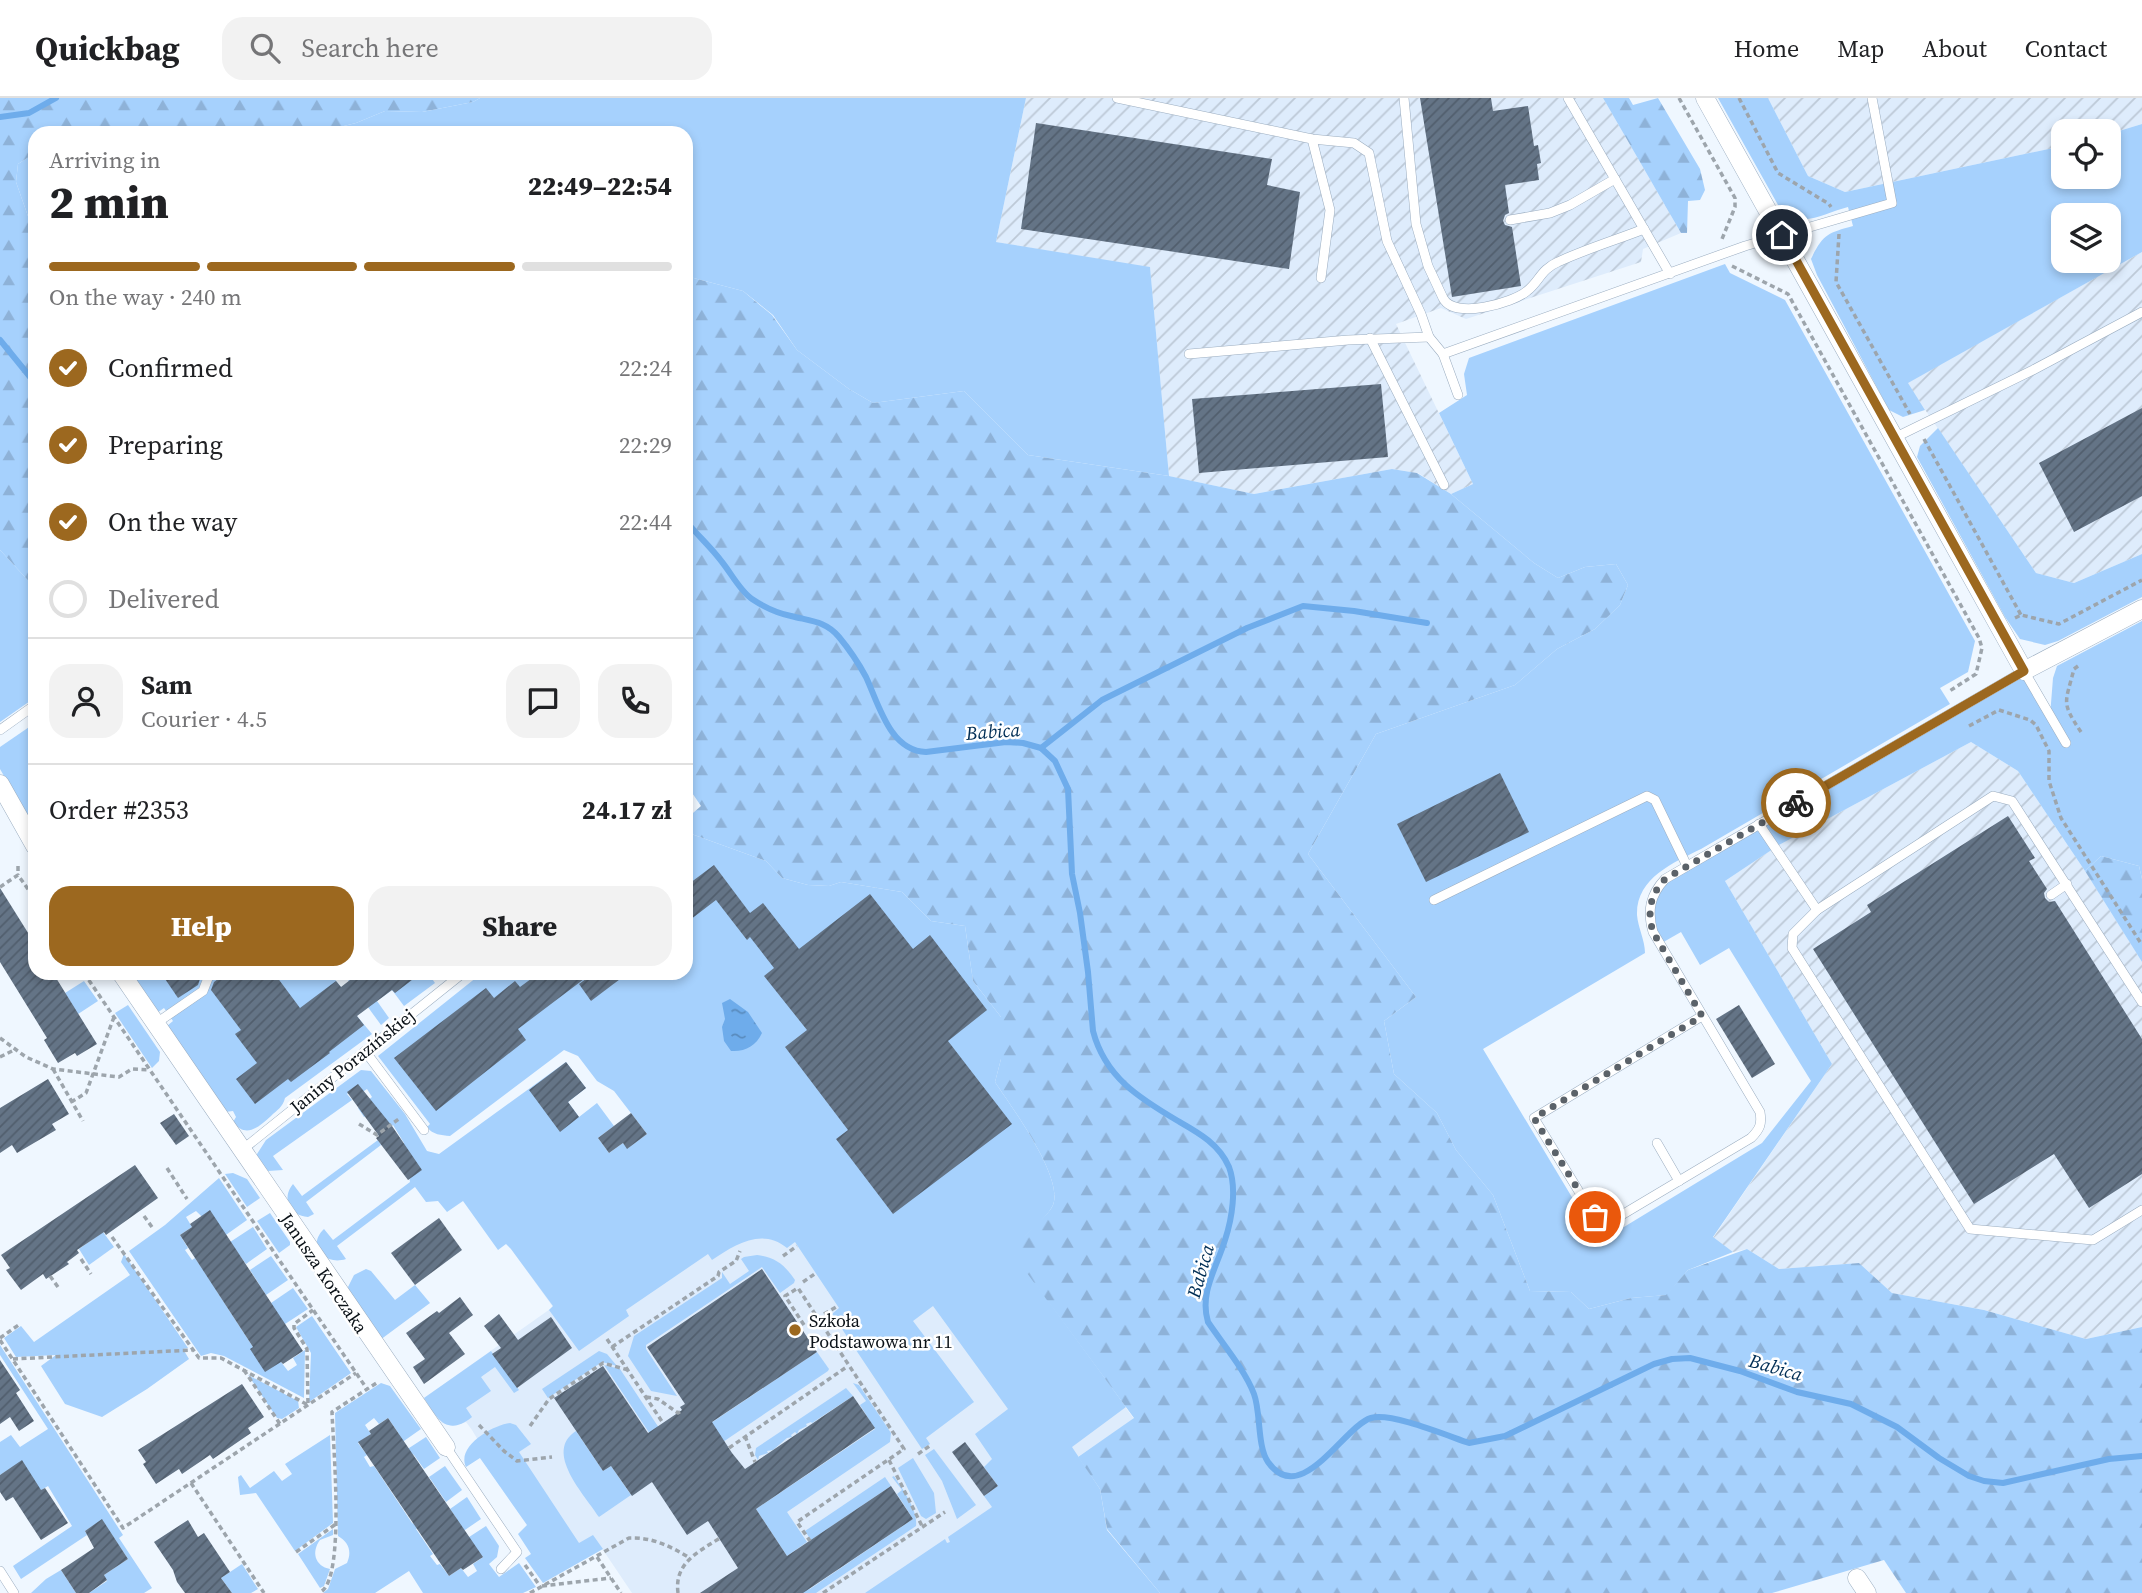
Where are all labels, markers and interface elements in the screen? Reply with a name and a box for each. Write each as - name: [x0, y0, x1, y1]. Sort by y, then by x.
- search box: [222, 17, 712, 80]
- text: Quickbag: [35, 26, 180, 71]
- icon: search: [246, 29, 284, 67]
- text: Search here: [302, 30, 439, 66]
- text: Home: [1734, 32, 1799, 65]
- text: Map: [1837, 32, 1884, 65]
- text: About: [1922, 32, 1987, 65]
- text: Contact: [2025, 32, 2107, 65]
- map controls: [2051, 119, 2121, 273]
- button: locate: [2051, 119, 2121, 189]
- text: Arriving in: [49, 144, 161, 176]
- text: 22:49–22:54: [528, 168, 672, 204]
- text: 2 min: [49, 170, 169, 233]
- button: layers: [2051, 203, 2121, 273]
- pin: [1752, 205, 1812, 265]
- icon: home: [1763, 216, 1801, 254]
- text: On the way · 240 m: [49, 281, 242, 313]
- icon: check: [49, 349, 87, 387]
- text: Confirmed: [108, 350, 233, 386]
- text: 22:24: [619, 352, 672, 384]
- icon: check: [49, 426, 87, 464]
- text: Preparing: [108, 427, 223, 463]
- text: 22:29: [619, 429, 672, 461]
- icon: check: [49, 503, 87, 541]
- text: On the way: [108, 504, 237, 540]
- text: 22:44: [619, 506, 672, 538]
- text: Delivered: [108, 581, 219, 617]
- button: person: [49, 664, 123, 738]
- button: chat: [506, 664, 580, 738]
- button: phone: [598, 664, 672, 738]
- text: Sam: [141, 667, 192, 703]
- text: Courier · 4.5: [141, 703, 267, 735]
- water label: Babica: [964, 716, 1021, 746]
- courier: [1761, 768, 1831, 838]
- icon: bike: [1777, 784, 1815, 822]
- text: Order #2353: [49, 792, 189, 828]
- text: 24.17 zł: [582, 792, 672, 828]
- button: Help: [49, 886, 354, 966]
- button: Share: [368, 886, 672, 966]
- street label: Janiny Porazińskiej: [284, 1003, 420, 1120]
- pin: [1565, 1187, 1625, 1247]
- icon: bag: [1576, 1198, 1614, 1236]
- street label: Janusza Korczaka: [274, 1207, 374, 1339]
- water label: Babica: [1180, 1241, 1220, 1302]
- place label: Szkoła Podstawowa nr 11: [809, 1308, 953, 1354]
- marker: Szkoła Podstawowa nr 11: [787, 1322, 803, 1338]
- water label: Babica: [1745, 1347, 1806, 1387]

